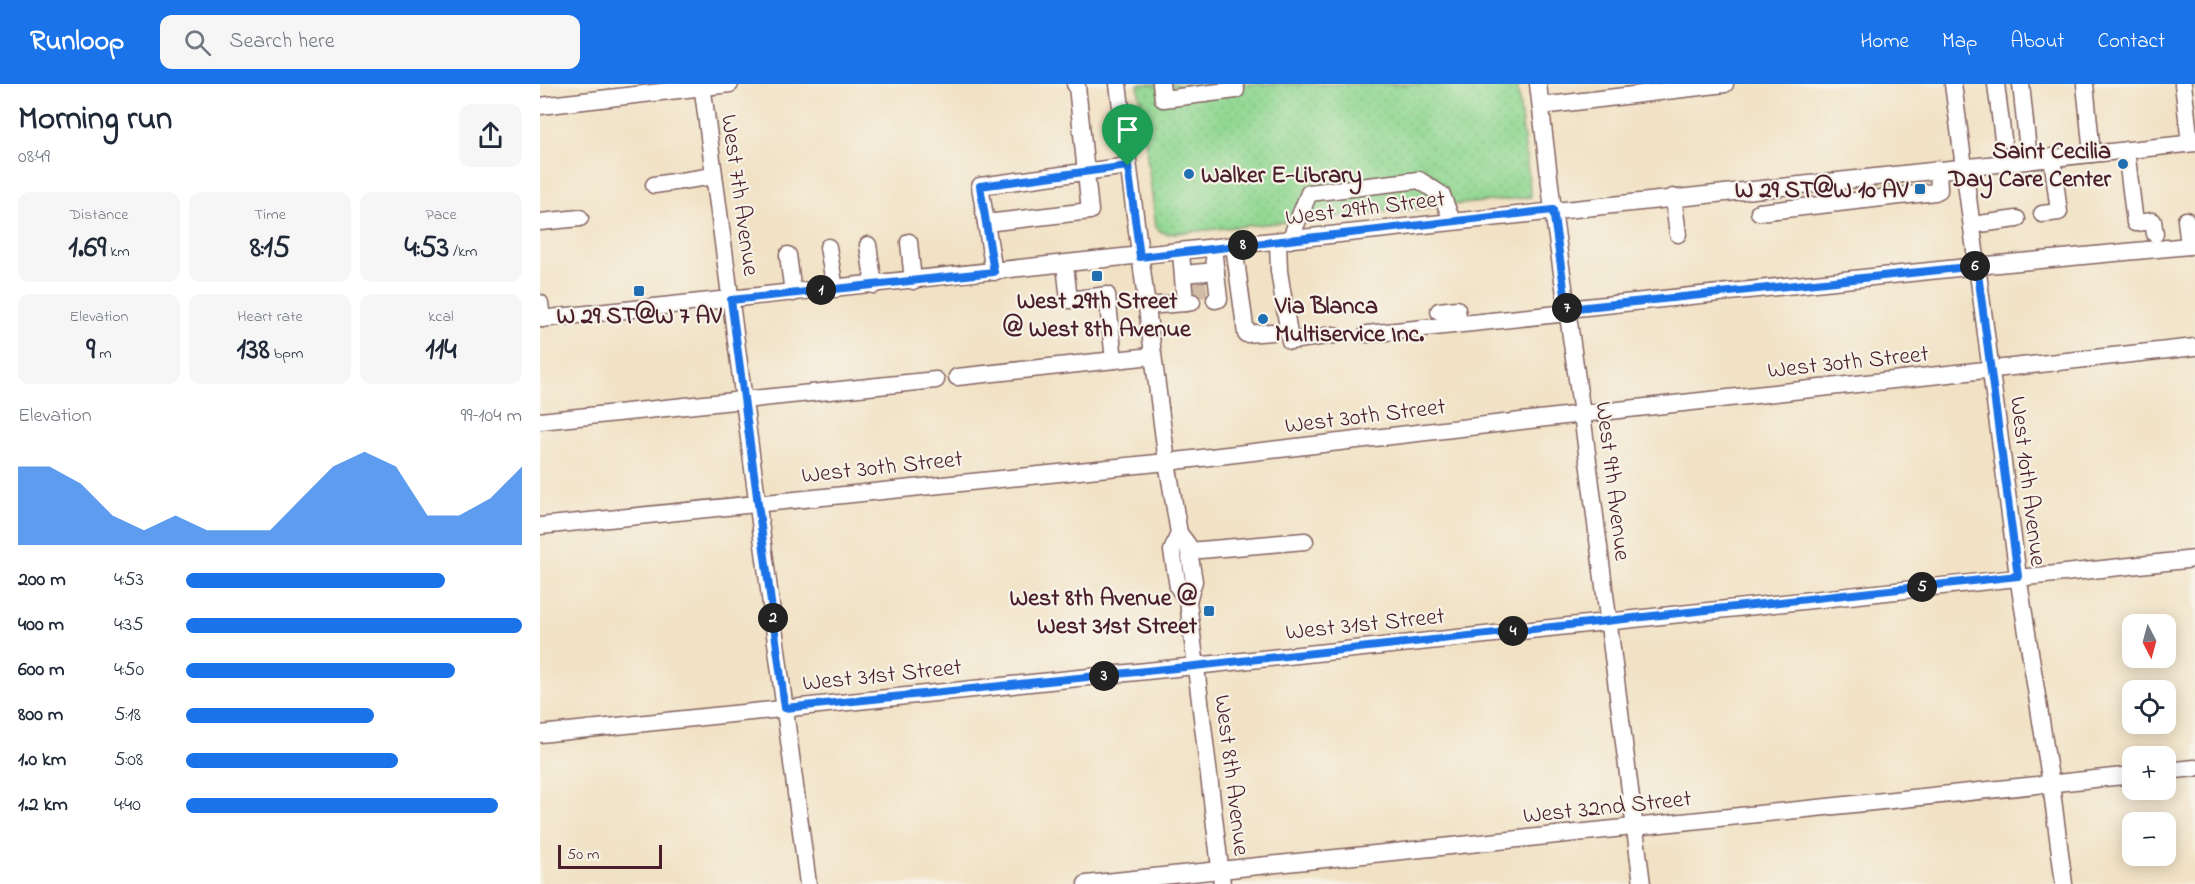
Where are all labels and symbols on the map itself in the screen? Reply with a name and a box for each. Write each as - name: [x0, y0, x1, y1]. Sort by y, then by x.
- pin: [1102, 104, 1153, 166]
- street label: West 7th Avenue: [710, 112, 767, 279]
- place label: Saint Cecilia Day Care Center: [1948, 135, 2112, 199]
- marker: Saint Cecilia Day Care Center: [2116, 157, 2130, 171]
- place label: Walker E-Library: [1201, 159, 1362, 195]
- marker: Walker E-Library: [1182, 167, 1196, 181]
- place label: W 29 ST@W 10 AV: [1735, 174, 1909, 209]
- street label: West 29th Street: [1283, 182, 1447, 237]
- marker: W 29 ST@W 10 AV: [1913, 182, 1927, 196]
- pin: 8: [1228, 230, 1258, 260]
- pin: 6: [1960, 251, 1990, 281]
- marker: West 29th Street @ West 8th Avenue: [1090, 269, 1104, 283]
- pin: 1: [806, 275, 836, 305]
- marker: W 29 ST@W 7 AV: [632, 284, 646, 298]
- place label: West 29th Street @ West 8th Avenue: [1003, 285, 1192, 348]
- place label: Via Blanca Multiservice Inc.: [1274, 290, 1424, 353]
- pin: 7: [1552, 293, 1582, 323]
- place label: W 29 ST@W 7 AV: [556, 300, 722, 335]
- marker: Via Blanca Multiservice Inc.: [1256, 312, 1270, 326]
- street label: West 30th Street: [1766, 338, 1931, 389]
- street label: West 30th Street: [1283, 390, 1448, 445]
- street label: West 10th Avenue: [1999, 394, 2054, 568]
- street label: West 9th Avenue: [1584, 400, 1639, 563]
- street label: West 30th Street: [800, 443, 965, 494]
- pin: 5: [1907, 572, 1937, 602]
- place label: West 8th Avenue @ West 31st Street: [1010, 582, 1198, 645]
- street label: West 31st Street: [1284, 600, 1447, 651]
- pin: 2: [758, 603, 788, 633]
- marker: West 8th Avenue @ West 31st Street: [1202, 604, 1216, 618]
- north arrow: [2122, 614, 2176, 668]
- pin: 4: [1498, 616, 1528, 646]
- street label: West 31st Street: [801, 651, 964, 702]
- pin: 3: [1089, 661, 1119, 691]
- street label: West 8th Avenue: [1203, 693, 1258, 858]
- street label: West 32nd Street: [1521, 782, 1693, 835]
- scale bar: [558, 842, 662, 870]

